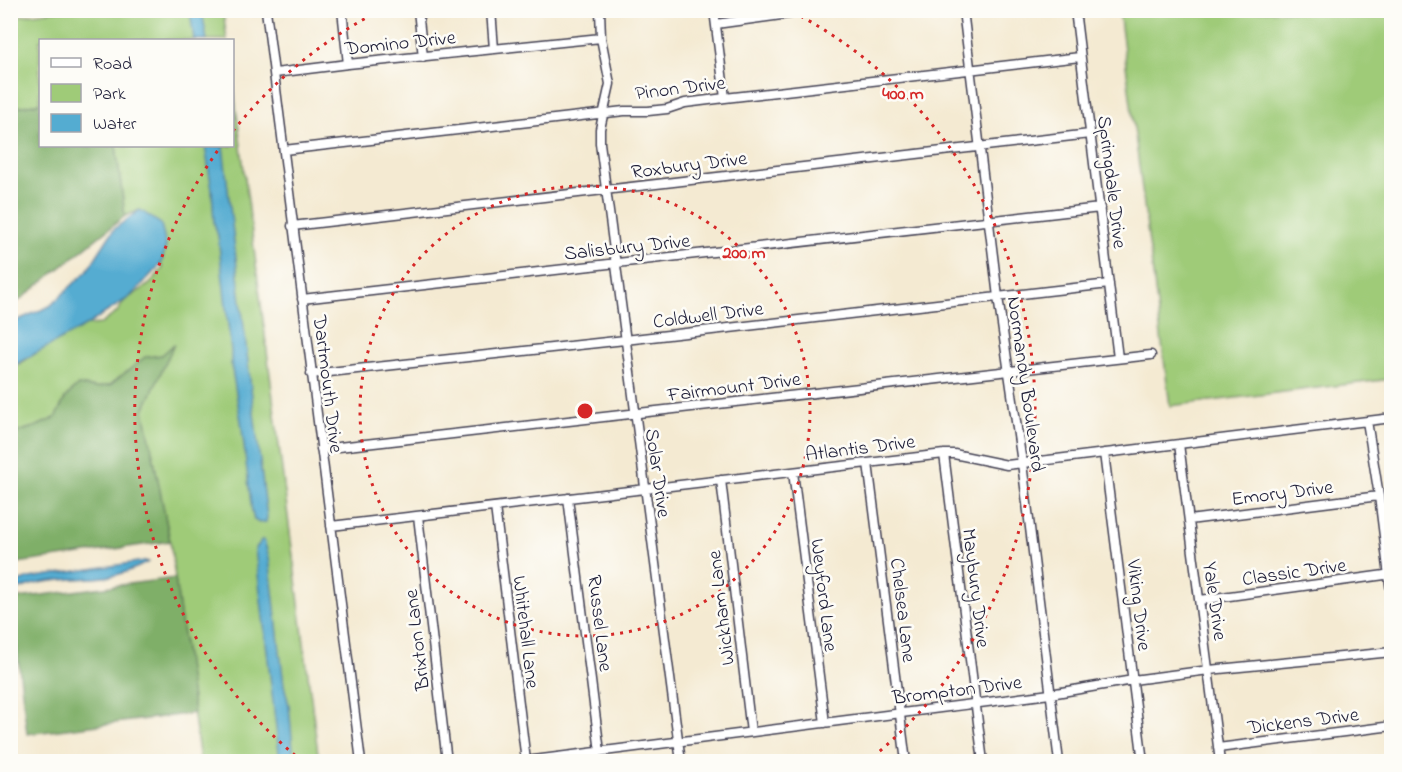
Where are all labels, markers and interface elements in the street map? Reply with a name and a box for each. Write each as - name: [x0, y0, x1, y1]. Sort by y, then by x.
- street label: Domino Drive: [342, 24, 457, 65]
- legend: [39, 39, 234, 147]
- text: Road: [93, 52, 132, 78]
- street label: Pinon Drive: [633, 70, 727, 109]
- text: Park: [93, 82, 126, 108]
- text: 400 m: [882, 82, 924, 108]
- text: Water: [93, 112, 137, 138]
- street label: Springdale Drive: [1087, 114, 1133, 250]
- street label: Roxbury Drive: [630, 145, 749, 188]
- street label: Salisbury Drive: [563, 227, 692, 270]
- text: 200 m: [722, 241, 766, 267]
- street label: Coldwell Drive: [651, 295, 765, 338]
- street label: Normandy Boulevard: [998, 295, 1051, 474]
- street label: Dartmouth Drive: [304, 313, 349, 455]
- street label: Fairmount Drive: [665, 366, 803, 411]
- centre of rings: [575, 401, 595, 421]
- street label: Solar Drive: [636, 427, 677, 520]
- street label: Atlantis Drive: [804, 428, 917, 471]
- street label: Emory Drive: [1230, 474, 1335, 515]
- street label: Maybury Drive: [953, 527, 996, 650]
- street label: Weyford Lane: [801, 537, 844, 653]
- street label: Wickham Lane: [701, 549, 744, 667]
- street label: Classic Drive: [1240, 552, 1348, 595]
- street label: Chelsea Lane: [881, 557, 922, 664]
- street label: Viking Drive: [1116, 557, 1158, 653]
- street label: Yale Drive: [1194, 560, 1233, 643]
- street label: Russel Lane: [578, 573, 619, 673]
- street label: Whitehall Lane: [503, 574, 546, 690]
- street label: Brixton Lane: [398, 588, 439, 693]
- street label: Brompton Drive: [890, 669, 1024, 714]
- street label: Dickens Drive: [1245, 701, 1361, 744]

